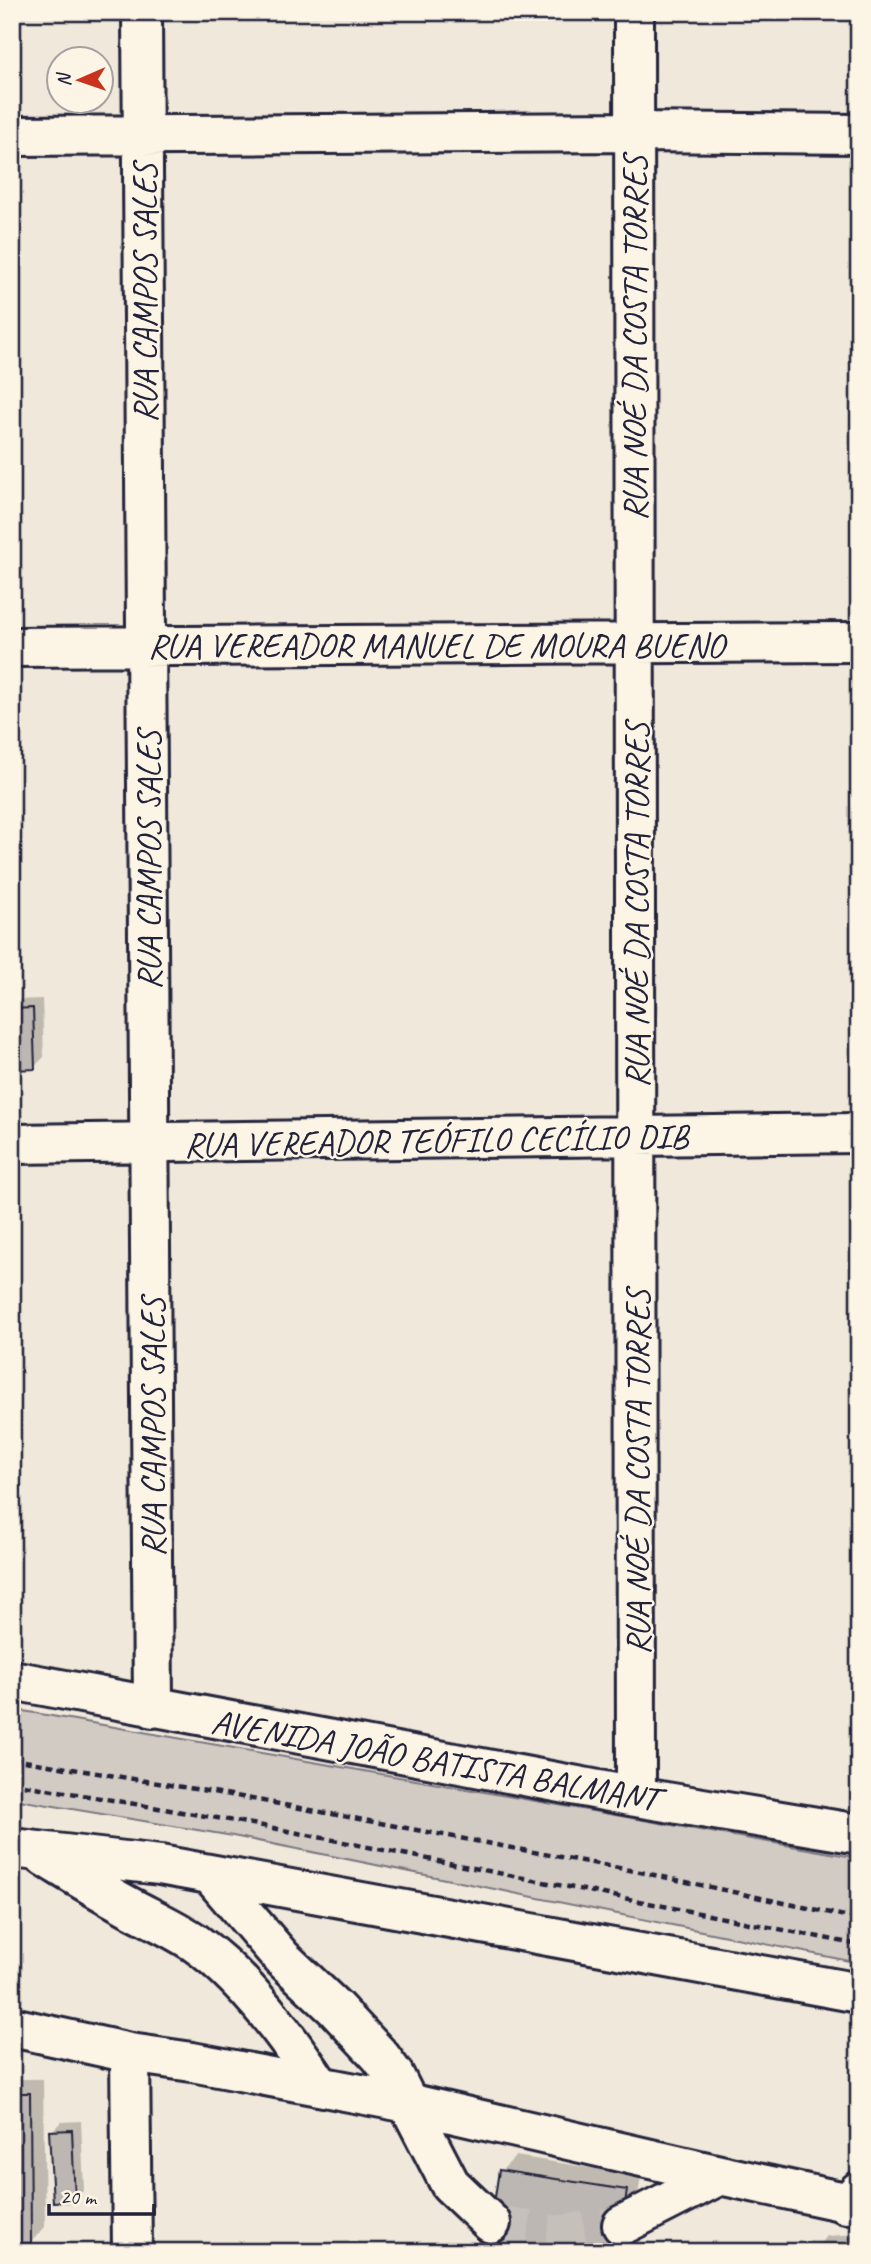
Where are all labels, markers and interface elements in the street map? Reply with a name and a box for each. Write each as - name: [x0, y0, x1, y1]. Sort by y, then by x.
- north arrow: [46, 46, 116, 116]
- text: N: [52, 71, 76, 87]
- street label: RUA NOÉ DA COSTA TORRES: [612, 151, 657, 521]
- street label: RUA CAMPOS SALES: [122, 159, 167, 423]
- street label: RUA VEREADOR MANUEL DE MOURA BUENO: [148, 623, 728, 668]
- street label: RUA NOÉ DA COSTA TORRES: [614, 718, 659, 1088]
- street label: RUA CAMPOS SALES: [126, 726, 171, 990]
- street label: RUA VEREADOR TEÓFILO CECÍLIO DIB: [184, 1114, 691, 1167]
- street label: RUA NOÉ DA COSTA TORRES: [615, 1285, 660, 1655]
- street label: RUA CAMPOS SALES: [130, 1293, 175, 1557]
- street label: AVENIDA JOÃO BATISTA BALMANT: [208, 1699, 671, 1824]
- scale bar: [49, 2173, 154, 2217]
- text: 20 m: [60, 2184, 98, 2210]

